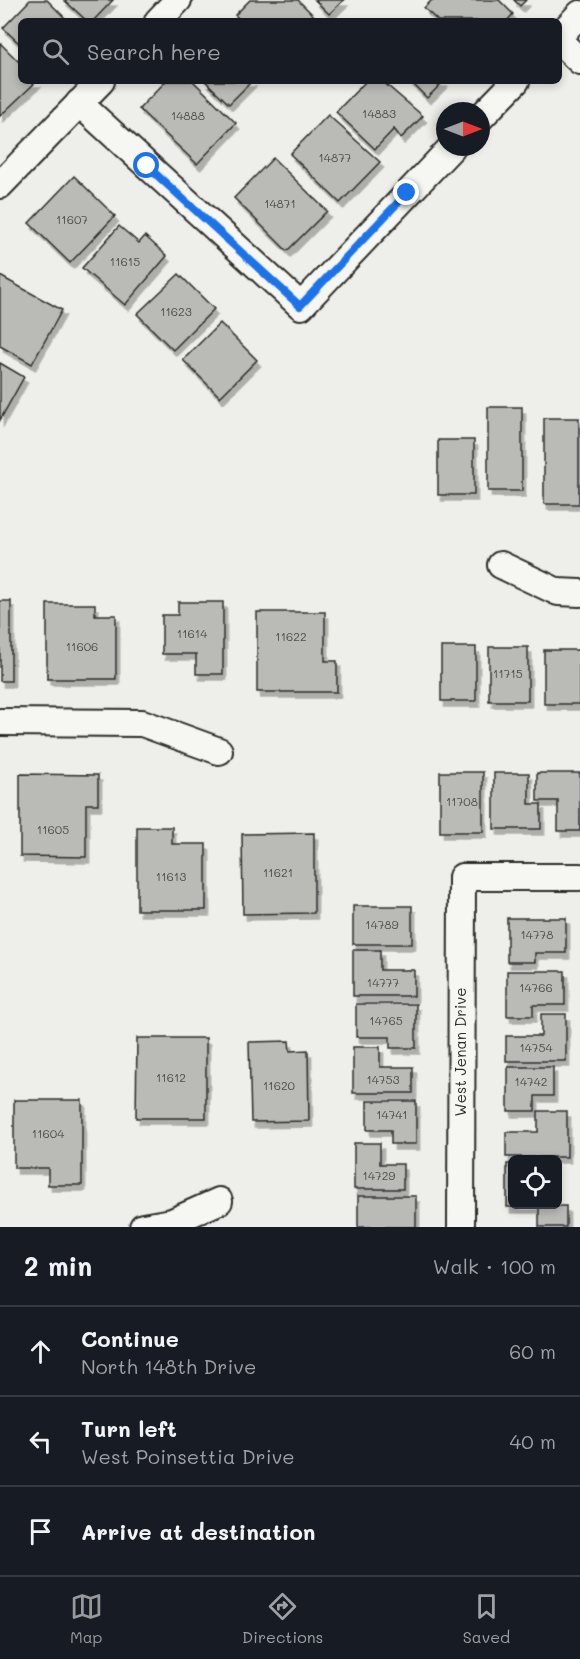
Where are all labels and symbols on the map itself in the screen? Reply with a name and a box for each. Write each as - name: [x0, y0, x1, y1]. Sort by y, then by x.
- north arrow: [436, 102, 490, 156]
- house number: 14883: [362, 105, 396, 121]
- house number: 14888: [171, 107, 205, 123]
- house number: 14877: [318, 149, 352, 165]
- route start: [133, 152, 159, 178]
- route end: [393, 179, 419, 205]
- house number: 14871: [264, 195, 296, 211]
- house number: 11607: [56, 211, 88, 227]
- house number: 11615: [110, 253, 140, 269]
- house number: 11623: [160, 303, 192, 319]
- house number: 11614: [177, 625, 207, 641]
- house number: 11622: [275, 628, 307, 644]
- house number: 11606: [66, 638, 98, 654]
- house number: 11715: [493, 665, 523, 681]
- house number: 11708: [446, 793, 478, 809]
- house number: 11605: [37, 821, 69, 837]
- house number: 11621: [263, 864, 293, 880]
- house number: 11613: [156, 868, 186, 884]
- house number: 14789: [365, 916, 399, 932]
- house number: 14778: [520, 926, 554, 942]
- house number: 14777: [367, 974, 400, 990]
- house number: 14766: [519, 979, 553, 995]
- street label: West Jenan Drive: [450, 987, 470, 1117]
- house number: 14765: [369, 1012, 403, 1028]
- house number: 14754: [519, 1039, 553, 1055]
- house number: 11612: [156, 1069, 186, 1085]
- house number: 14753: [366, 1071, 400, 1087]
- house number: 14742: [515, 1073, 547, 1089]
- house number: 11620: [263, 1077, 296, 1093]
- house number: 14741: [376, 1106, 408, 1122]
- house number: 11604: [32, 1125, 64, 1141]
- house number: 14729: [363, 1167, 395, 1183]

